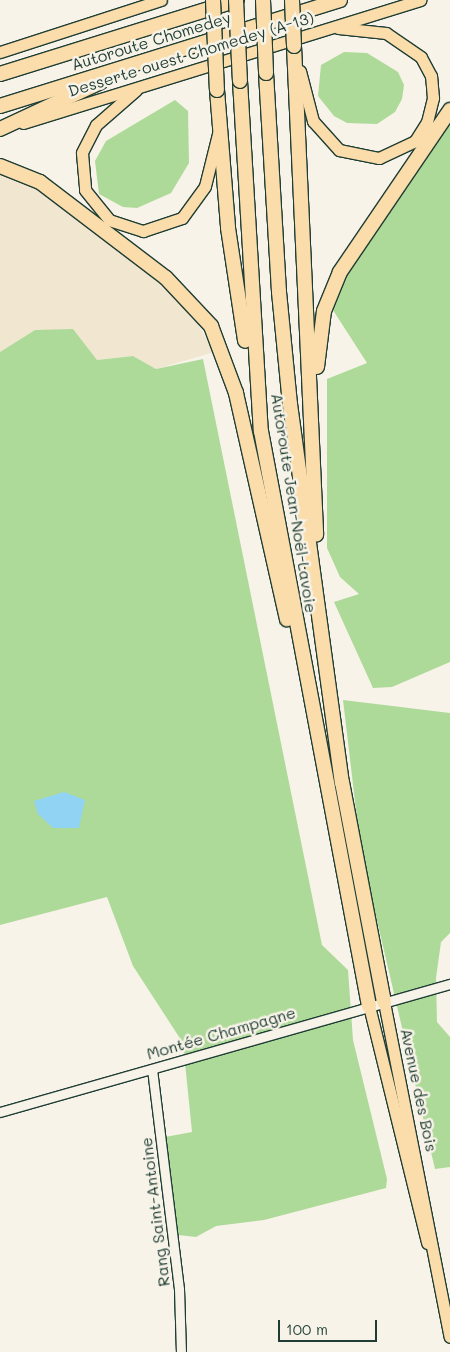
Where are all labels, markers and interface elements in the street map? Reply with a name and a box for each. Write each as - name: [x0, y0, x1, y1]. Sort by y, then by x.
- street label: Desserte ouest Chomedey (A-13): [66, 7, 316, 101]
- street label: Autoroute Chomedey: [69, 8, 233, 74]
- street label: Autoroute Jean-Noël-Lavoie: [267, 392, 321, 614]
- street label: Montée Champagne: [144, 1003, 298, 1063]
- street label: Avenue des Bois: [397, 1027, 441, 1153]
- street label: Rang Saint-Antoine: [136, 1136, 174, 1288]
- scale bar: [280, 1310, 379, 1342]
- text: 100 m: [286, 1319, 328, 1339]

